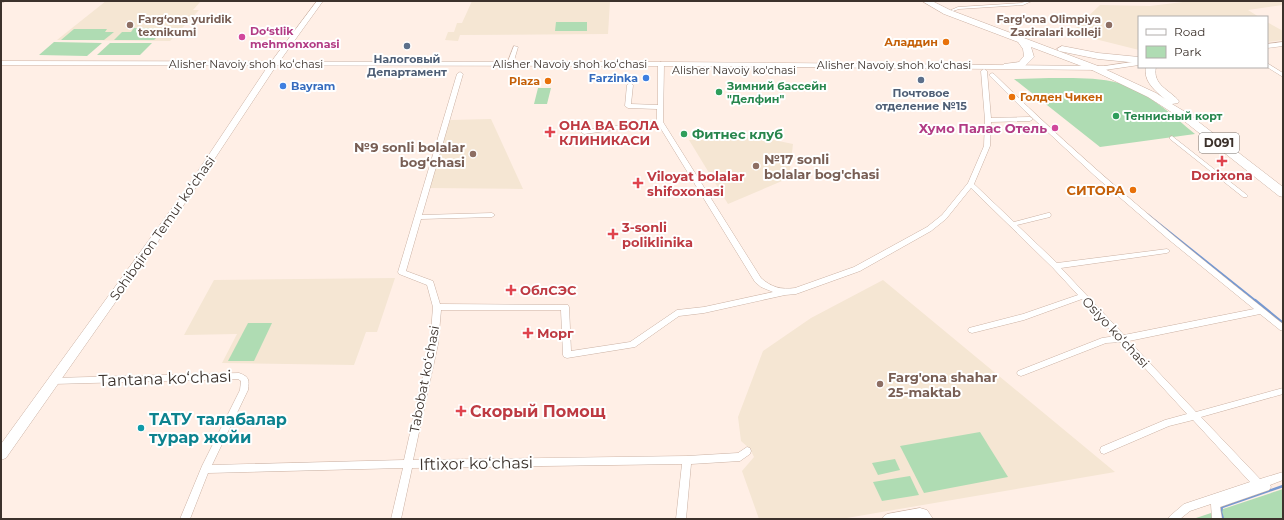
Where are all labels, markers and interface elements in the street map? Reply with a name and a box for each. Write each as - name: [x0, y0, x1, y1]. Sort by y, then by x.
- place label: Farg‘ona yuridik texnikumi: [138, 12, 233, 39]
- place label: Farg'ona Olimpiya Zaxiralari kolleji: [996, 12, 1101, 39]
- legend: [1138, 16, 1268, 68]
- marker: Farg‘ona yuridik texnikumi: [125, 20, 135, 30]
- marker: Farg'ona Olimpiya Zaxiralari kolleji: [1104, 20, 1114, 30]
- place label: Do‘stlik mehmonxonasi: [250, 24, 340, 51]
- text: Road: [1174, 24, 1205, 39]
- marker: Do‘stlik mehmonxonasi: [237, 32, 247, 42]
- place label: Аладдин: [884, 35, 938, 49]
- marker: Аладдин: [941, 37, 951, 47]
- marker: Налоговый Департамент: [402, 41, 412, 51]
- text: Park: [1174, 44, 1202, 59]
- place label: Налоговый Департамент: [367, 52, 447, 79]
- street label: Alisher Navoiy shoh koʻchasi: [169, 57, 323, 71]
- street label: Alisher Navoiy shoh koʻchasi: [493, 57, 647, 71]
- street label: Alisher Navoiy shoh koʻchasi: [817, 58, 971, 72]
- street label: Alisher Navoiy ko'chasi: [672, 63, 796, 77]
- place label: Farzinka: [589, 71, 638, 85]
- marker: Farzinka: [641, 73, 651, 83]
- place label: Plaza: [509, 74, 540, 88]
- marker: Почтовое отделение №15: [916, 75, 926, 85]
- marker: Plaza: [543, 76, 553, 86]
- place label: Bayram: [291, 79, 335, 93]
- place label: Зимний бассейн "Делфин": [726, 79, 827, 106]
- marker: Bayram: [278, 81, 288, 91]
- place label: Почтовое отделение №15: [875, 86, 967, 113]
- marker: Зимний бассейн "Делфин": [714, 87, 724, 97]
- place label: Голден Чикен: [1020, 90, 1103, 104]
- marker: Голден Чикен: [1007, 92, 1017, 102]
- place label: Теннисный корт: [1124, 109, 1223, 123]
- marker: Теннисный корт: [1111, 111, 1121, 121]
- place label: ОНА ВА БОЛА КЛИНИКАСИ: [559, 117, 660, 148]
- place label: Хумо Палас Отель: [919, 120, 1047, 136]
- marker: Хумо Палас Отель: [1050, 123, 1060, 133]
- marker: ОНА ВА БОЛА КЛИНИКАСИ: [544, 126, 556, 138]
- place label: Фитнес клуб: [692, 126, 783, 142]
- marker: Фитнес клуб: [679, 129, 689, 139]
- road number: D091: [1199, 133, 1239, 153]
- place label: №9 sonli bolalar bog‘chasi: [354, 139, 465, 170]
- marker: №9 sonli bolalar bog‘chasi: [468, 149, 478, 159]
- place label: №17 sonli bolalar bog'chasi: [764, 151, 880, 182]
- street label: Sohibqiron Temur koʻchasi: [106, 153, 218, 303]
- marker: Dorixona: [1217, 156, 1227, 166]
- marker: №17 sonli bolalar bog'chasi: [751, 161, 761, 171]
- place label: Dorixona: [1191, 167, 1253, 183]
- place label: Viloyat bolalar shifoxonasi: [646, 168, 745, 199]
- marker: Viloyat bolalar shifoxonasi: [632, 177, 644, 189]
- place label: СИТОРА: [1067, 182, 1126, 198]
- marker: СИТОРА: [1128, 185, 1138, 195]
- place label: 3-sonli poliklinika: [621, 219, 693, 250]
- marker: 3-sonli poliklinika: [607, 228, 619, 240]
- place label: ОблСЭС: [520, 282, 577, 298]
- marker: ОблСЭС: [505, 284, 517, 296]
- street label: Osiyo koʻchasi: [1079, 293, 1153, 371]
- street label: Tabobat koʻchasi: [406, 324, 442, 434]
- place label: Морг: [537, 325, 574, 341]
- marker: Морг: [522, 327, 534, 339]
- street label: Tantana koʻchasi: [98, 367, 232, 390]
- place label: Farg'ona shahar 25-maktab: [888, 369, 998, 400]
- marker: Farg'ona shahar 25-maktab: [875, 379, 885, 389]
- place label: Скорый Помощ: [470, 402, 606, 421]
- marker: Скорый Помощ: [455, 405, 467, 417]
- place label: ТАТУ талабалар турар жойи: [149, 410, 287, 447]
- marker: ТАТУ талабалар турар жойи: [136, 423, 146, 433]
- street label: Iftixor koʻchasi: [419, 453, 533, 474]

